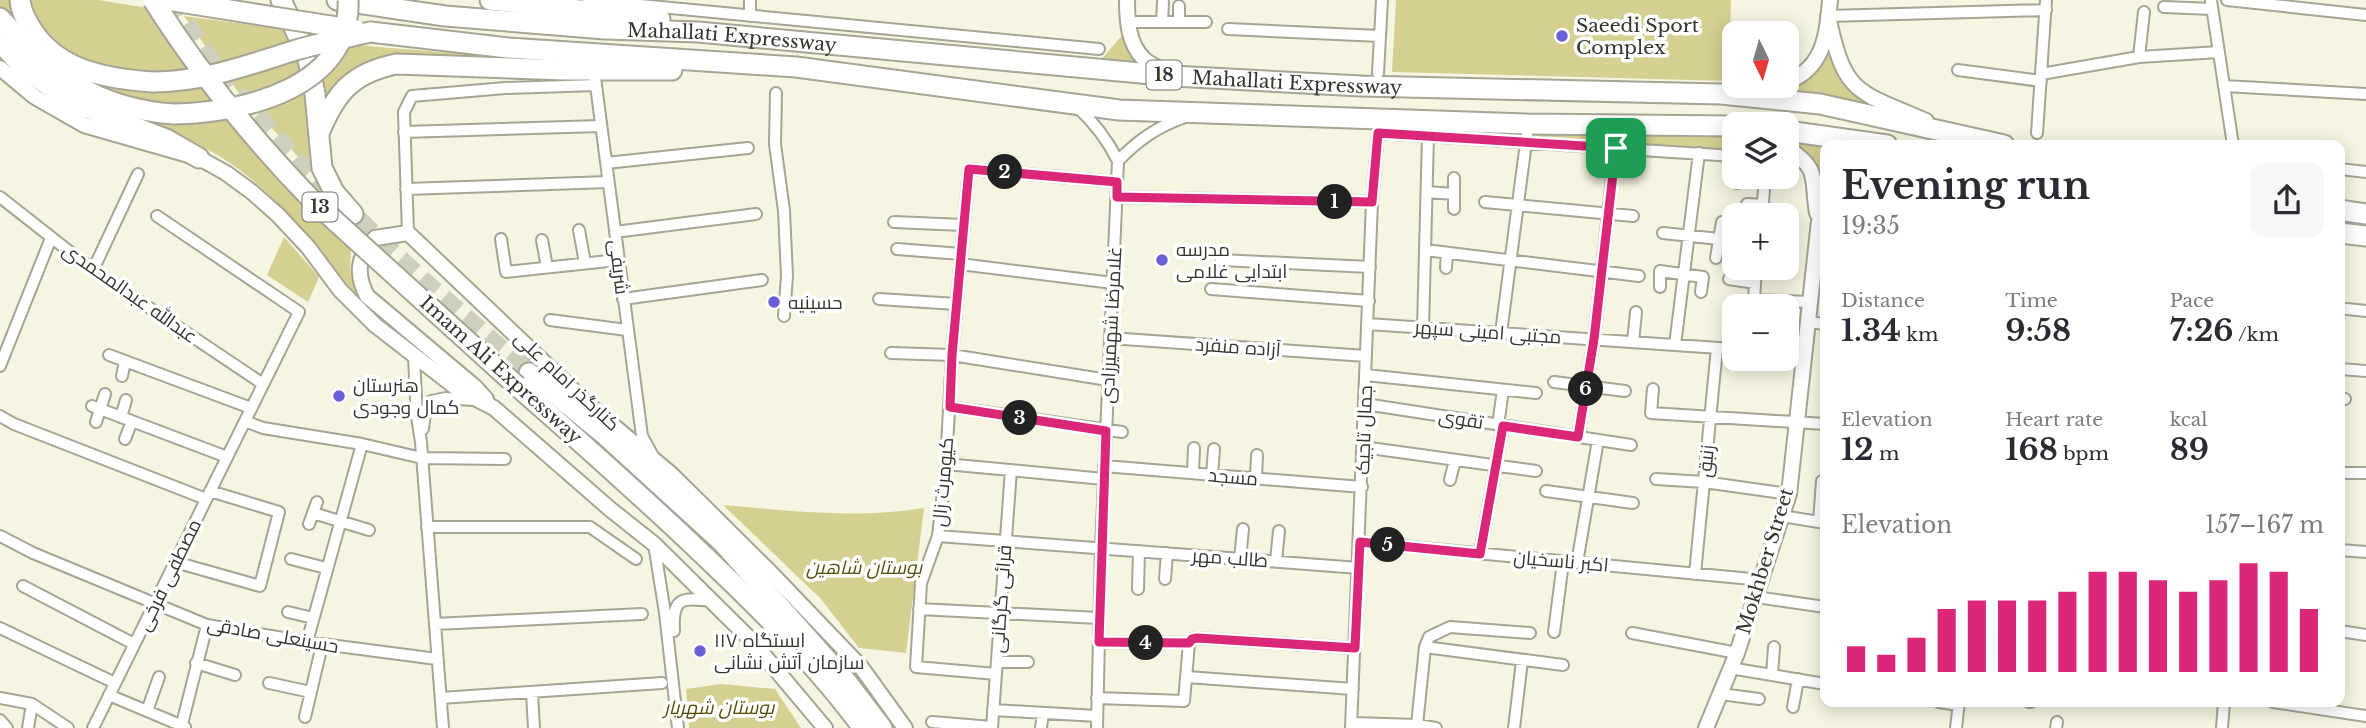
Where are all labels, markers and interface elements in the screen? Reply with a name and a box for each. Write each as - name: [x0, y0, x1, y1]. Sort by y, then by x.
- place label: Saeedi Sport Complex: [1576, 14, 1700, 59]
- street label: Mahallati Expressway: [627, 18, 838, 56]
- north arrow: [1722, 21, 1799, 98]
- map controls: [1722, 21, 1799, 371]
- marker: Saeedi Sport Complex: [1554, 28, 1570, 44]
- road number: 18: [1146, 60, 1182, 90]
- street label: Mahallati Expressway: [1191, 66, 1402, 98]
- button: layers: [1722, 112, 1799, 189]
- pin: [1586, 118, 1646, 178]
- icon: arrive: [1597, 129, 1635, 167]
- pin: 2: [988, 154, 1023, 190]
- text: 2: [998, 160, 1011, 183]
- text: Evening run: [1841, 162, 2090, 209]
- button: share: [2250, 163, 2324, 237]
- pin: 1: [1318, 184, 1352, 220]
- text: 1: [1330, 190, 1339, 213]
- road number: 13: [302, 192, 338, 222]
- button: +: [1722, 203, 1799, 280]
- text: 19:35: [1841, 212, 1900, 240]
- street label: عبدالله عبدالمحمدی: [58, 237, 202, 348]
- street label: شریفی: [604, 238, 634, 296]
- place label: مدرسه ابتدایی غلامی: [1176, 238, 1287, 283]
- street label: غلامرضا شهمیرزادی: [1095, 246, 1127, 404]
- marker: مدرسه ابتدایی غلامی: [1154, 252, 1170, 268]
- text: Distance: [1841, 289, 1925, 312]
- text: Time: [2005, 289, 2058, 312]
- text: Pace: [2170, 289, 2214, 312]
- street label: Imam Ali Expressway: [415, 291, 587, 449]
- place label: حسینیه: [788, 291, 843, 314]
- marker: حسینیه: [766, 294, 782, 310]
- button: −: [1722, 294, 1799, 371]
- text: 1.34: [1841, 312, 1901, 349]
- text: 9:58: [2005, 312, 2071, 349]
- text: 7:26: [2170, 312, 2233, 349]
- street label: مجتبی امینی سپهر: [1413, 315, 1562, 349]
- text: km: [1901, 323, 1938, 346]
- text: /km: [2233, 323, 2279, 346]
- street label: کنارگذر امام علی: [508, 326, 624, 437]
- street label: آزاده منفرد: [1194, 333, 1282, 361]
- pin: 6: [1568, 372, 1604, 406]
- place label: هنرستان کمال وجودی: [353, 374, 460, 419]
- text: 6: [1579, 377, 1592, 400]
- street label: جمال تاجیک: [1351, 385, 1377, 475]
- marker: هنرستان کمال وجودی: [331, 388, 347, 404]
- pin: 3: [1002, 400, 1038, 436]
- street label: تقوی: [1437, 404, 1485, 434]
- text: 3: [1013, 406, 1026, 429]
- text: Elevation: [1841, 408, 1933, 431]
- text: Heart rate: [2005, 408, 2103, 431]
- text: kcal: [2170, 408, 2208, 431]
- text: 12: [1841, 431, 1874, 468]
- text: 168: [2005, 431, 2058, 468]
- text: 89: [2170, 431, 2209, 468]
- street label: کیومرث زال: [928, 436, 958, 528]
- text: m: [1874, 442, 1899, 465]
- text: bpm: [2058, 442, 2109, 465]
- street label: زنبق: [1693, 444, 1720, 479]
- street label: مسجد: [1207, 463, 1259, 491]
- street label: Mokhber Street: [1732, 484, 1798, 637]
- text: Elevation: [1841, 511, 1952, 539]
- text: 157–167 m: [2205, 511, 2324, 539]
- street label: مصطفی فرخی: [132, 515, 206, 635]
- pin: 5: [1370, 528, 1406, 562]
- text: 5: [1382, 533, 1393, 556]
- street label: قرائی گرگانی: [986, 544, 1016, 654]
- street label: طالب مهر: [1190, 544, 1269, 572]
- street label: اکبر ناسخیان: [1512, 545, 1610, 577]
- park label: بوستان شاهین: [806, 556, 923, 579]
- street label: حسینعلی صادقی: [205, 612, 341, 658]
- pin: 4: [1128, 626, 1164, 660]
- place label: ایستگاه ۱۱۷ سازمان آتش نشانی: [714, 629, 864, 674]
- text: 4: [1139, 631, 1152, 654]
- marker: ایستگاه ۱۱۷ سازمان آتش نشانی: [692, 643, 708, 659]
- park label: بوستان شهریار: [662, 696, 775, 719]

